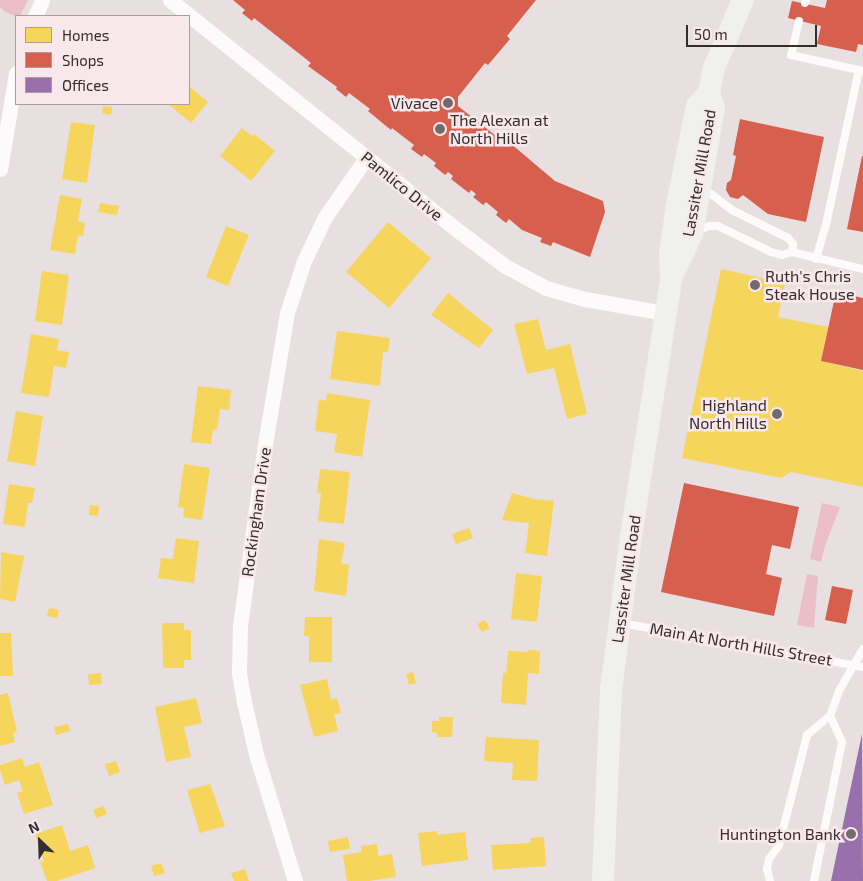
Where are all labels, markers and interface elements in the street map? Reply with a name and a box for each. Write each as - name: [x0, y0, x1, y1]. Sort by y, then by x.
- legend: [15, 15, 190, 105]
- scale bar: [688, 15, 819, 47]
- text: 50 m: [694, 25, 728, 43]
- text: Homes: [62, 26, 109, 44]
- text: Shops: [62, 51, 104, 69]
- text: Offices: [62, 76, 109, 94]
- place label: Vivace: [391, 93, 438, 113]
- marker: Vivace: [442, 97, 454, 109]
- street label: Lassiter Mill Road: [678, 107, 720, 239]
- place label: The Alexan at North Hills: [450, 110, 549, 148]
- marker: The Alexan at North Hills: [434, 123, 446, 135]
- street label: Pamlico Drive: [357, 147, 447, 225]
- place label: Ruth's Chris Steak House: [765, 266, 855, 304]
- marker: Ruth's Chris Steak House: [749, 279, 761, 291]
- place label: Highland North Hills: [689, 395, 767, 433]
- marker: Highland North Hills: [771, 408, 783, 420]
- street label: Rockingham Drive: [237, 446, 275, 578]
- street label: Lassiter Mill Road: [607, 513, 645, 645]
- street label: Main At North Hills Street: [648, 618, 834, 670]
- north arrow: [15, 816, 65, 866]
- text: N: [26, 817, 42, 837]
- place label: Huntington Bank: [719, 824, 841, 844]
- marker: Huntington Bank: [845, 828, 857, 840]

